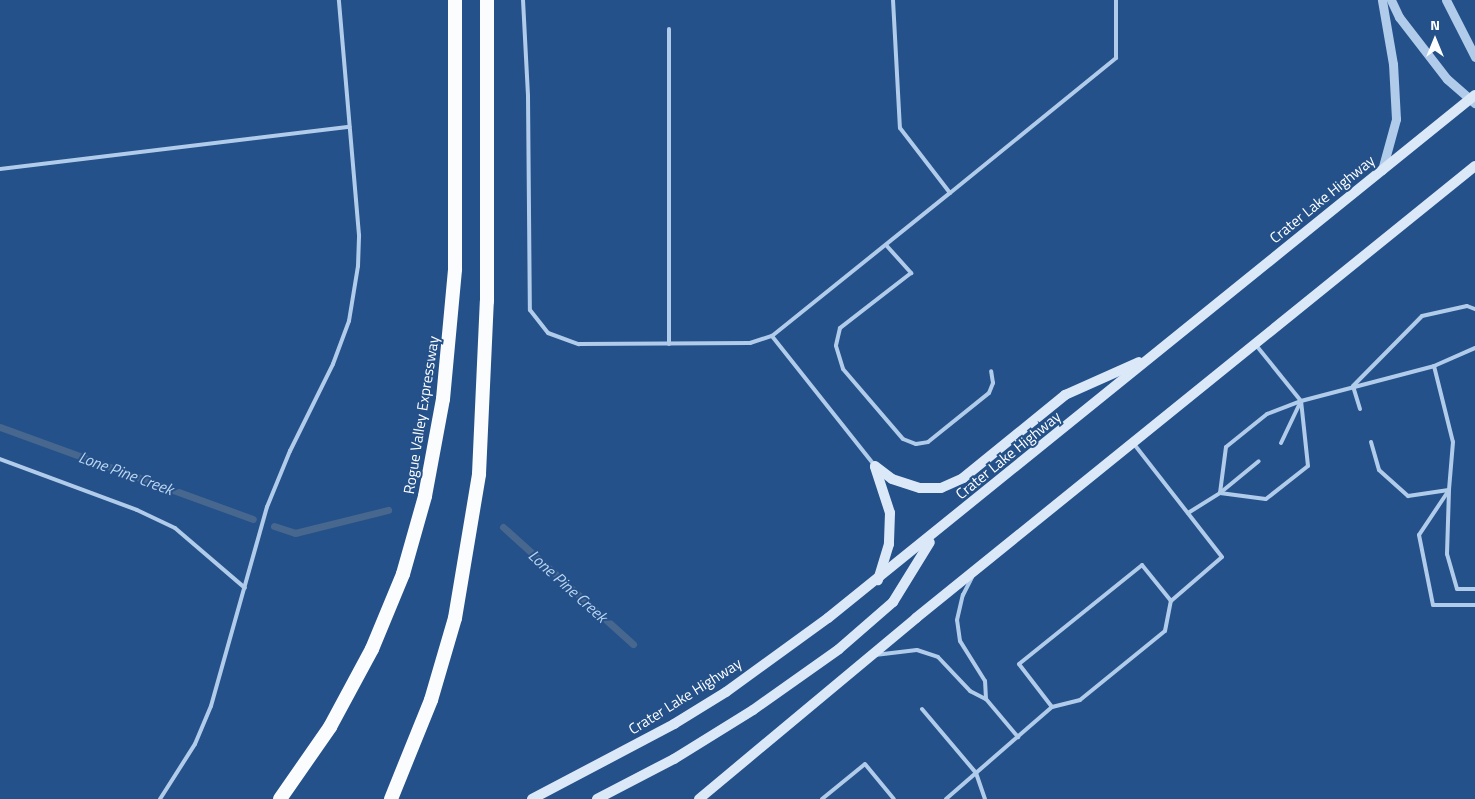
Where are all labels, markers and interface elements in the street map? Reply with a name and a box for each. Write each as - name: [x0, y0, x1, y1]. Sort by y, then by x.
- text: N: [1430, 14, 1440, 35]
- north arrow: [1410, 15, 1460, 65]
- street label: Crater Lake Highway: [1266, 151, 1378, 247]
- street label: Rogue Valley Expressway: [400, 335, 442, 495]
- street label: Crater Lake Highway: [952, 407, 1064, 503]
- water label: Lone Pine Creek: [76, 447, 176, 499]
- water label: Lone Pine Creek: [525, 546, 611, 626]
- street label: Crater Lake Highway: [625, 654, 745, 738]

